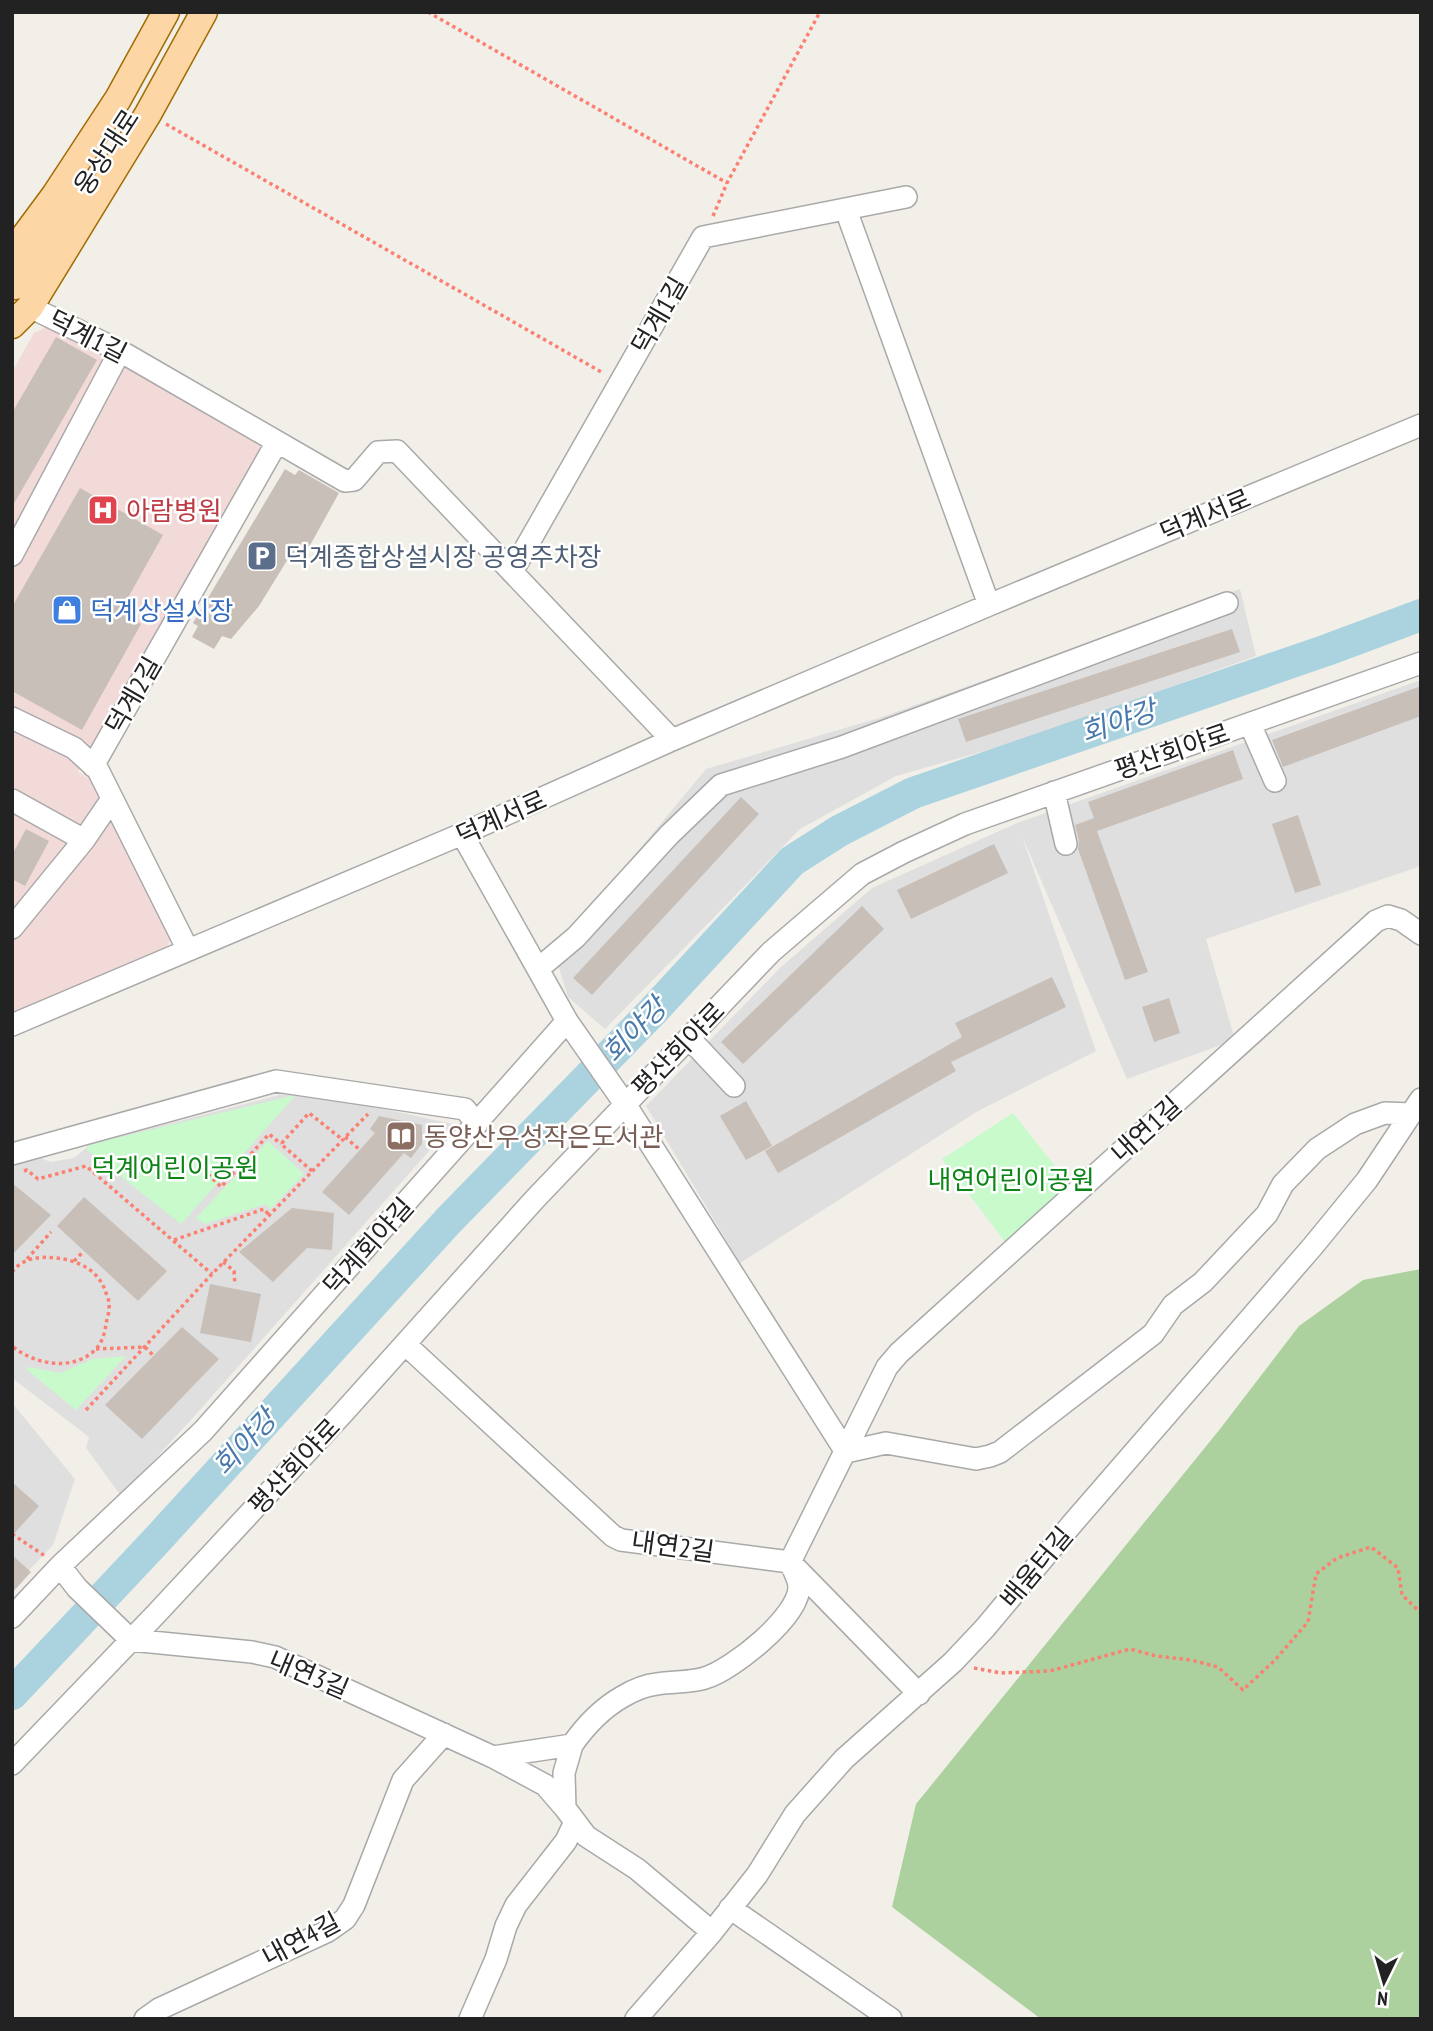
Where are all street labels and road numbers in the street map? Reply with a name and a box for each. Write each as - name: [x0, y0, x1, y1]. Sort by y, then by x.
- street label: 웅상대로: [66, 103, 146, 201]
- street label: 덕계1길: [624, 271, 694, 359]
- street label: 덕계1길: [43, 302, 133, 370]
- street label: 덕계서로: [1155, 481, 1255, 549]
- street label: 덕계2길: [98, 651, 168, 739]
- street label: 평산회야로: [1110, 716, 1234, 786]
- street label: 덕계서로: [451, 782, 551, 852]
- street label: 평산회야로: [625, 995, 731, 1103]
- street label: 내연1길: [1104, 1089, 1188, 1169]
- street label: 덕계회야길: [316, 1191, 420, 1301]
- street label: 평산회야로: [241, 1411, 347, 1521]
- street label: 배움터길: [993, 1520, 1079, 1614]
- street label: 내연2길: [629, 1524, 717, 1568]
- street label: 내연3길: [264, 1643, 354, 1705]
- street label: 내연4길: [256, 1905, 346, 1973]

